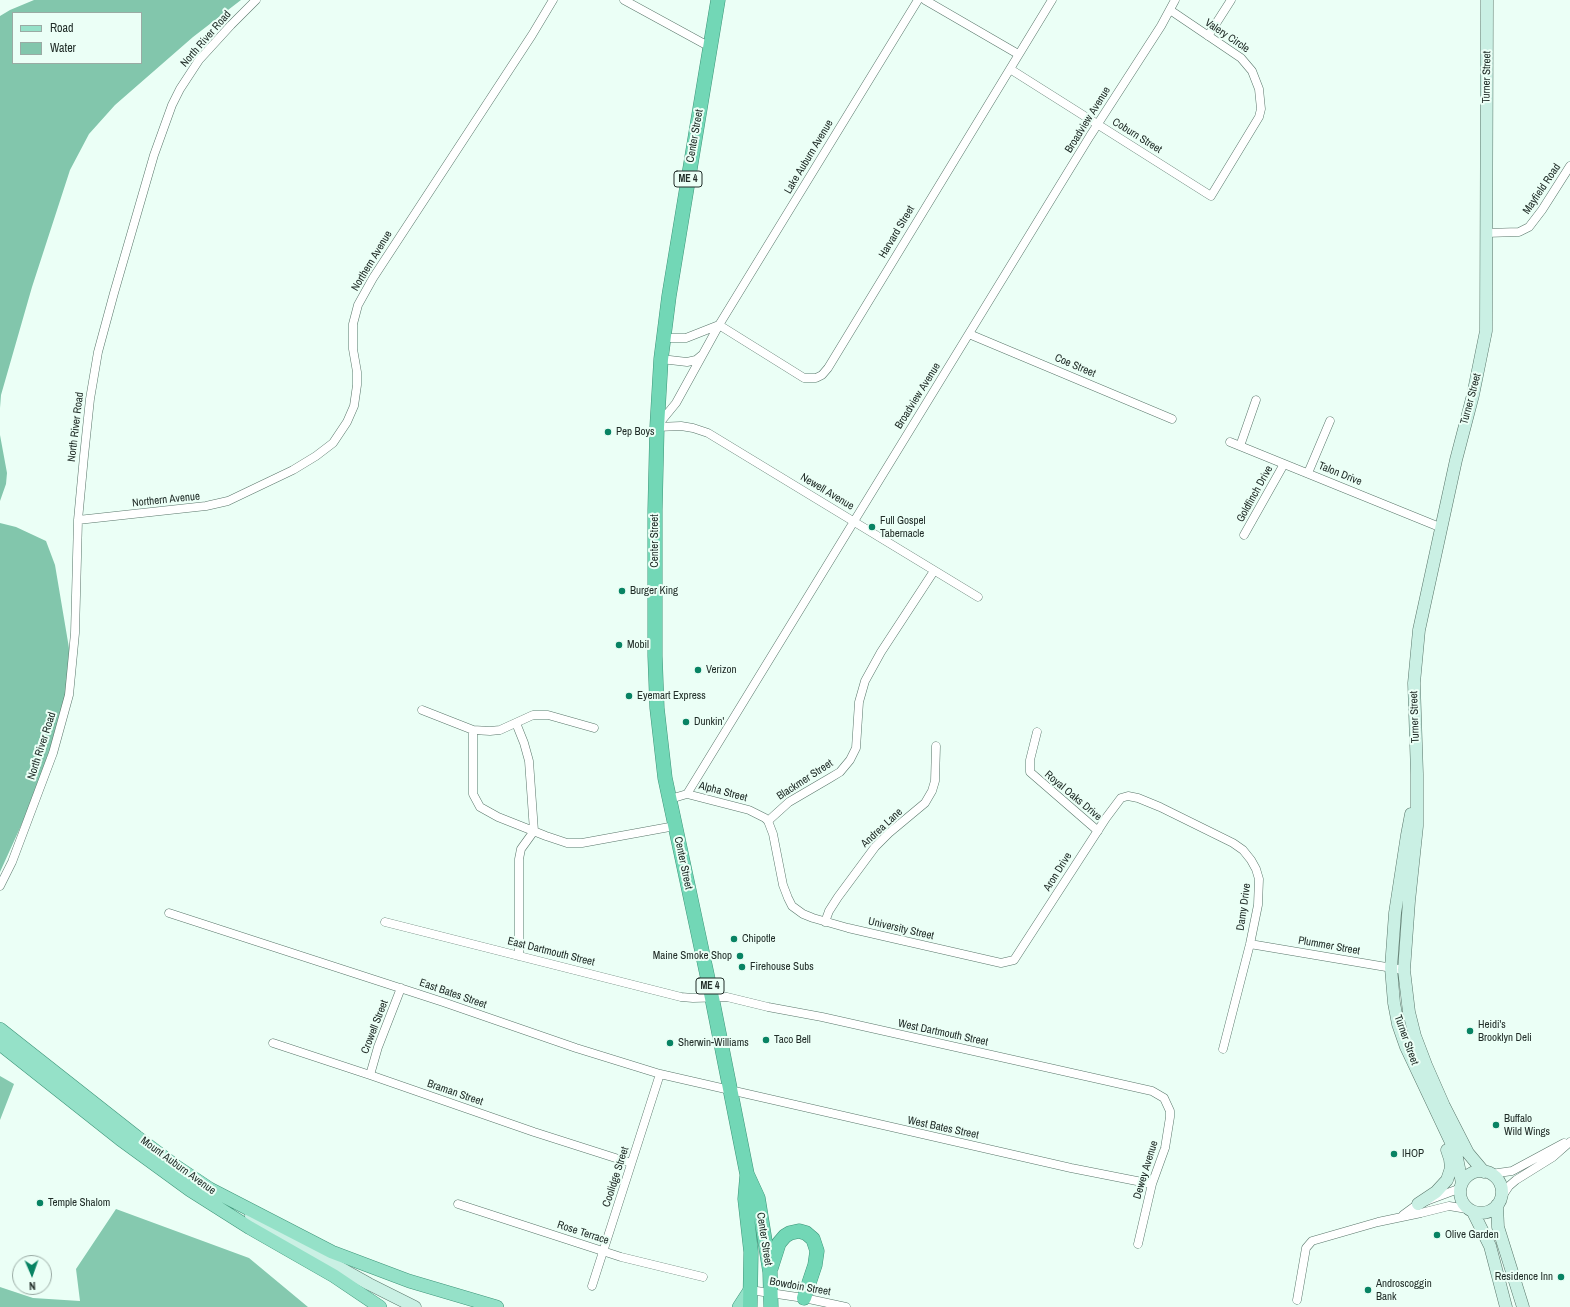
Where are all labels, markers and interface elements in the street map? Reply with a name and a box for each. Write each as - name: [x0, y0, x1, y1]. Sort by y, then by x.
- street label: North River Road: [178, 8, 234, 70]
- legend: [12, 12, 142, 64]
- street label: Valery Circle: [1202, 16, 1252, 56]
- text: Road: [50, 20, 74, 36]
- text: Water: [50, 40, 76, 56]
- street label: Turner Street: [1480, 51, 1494, 103]
- street label: Broadview Avenue: [1062, 84, 1114, 156]
- street label: Center Street: [684, 108, 706, 164]
- street label: Coburn Street: [1110, 116, 1164, 156]
- street label: Lake Auburn Avenue: [782, 118, 836, 196]
- street label: Mayfield Road: [1520, 161, 1564, 217]
- road number: ME 4: [674, 171, 702, 187]
- street label: Harvard Street: [876, 203, 918, 261]
- street label: Northern Avenue: [349, 228, 395, 294]
- street label: Coe Street: [1053, 352, 1097, 380]
- street label: Broadview Avenue: [892, 360, 944, 432]
- street label: Turner Street: [1458, 372, 1484, 426]
- street label: North River Road: [65, 391, 87, 463]
- place label: Pep Boys: [616, 425, 655, 439]
- marker: Pep Boys: [603, 427, 613, 437]
- street label: Talon Drive: [1316, 459, 1364, 489]
- street label: Goldfinch Drive: [1234, 463, 1276, 525]
- street label: Newell Avenue: [798, 471, 856, 513]
- street label: Northern Avenue: [131, 490, 201, 510]
- street label: Center Street: [648, 514, 662, 568]
- place label: Full Gospel Tabernacle: [880, 514, 926, 540]
- marker: Full Gospel Tabernacle: [867, 522, 877, 532]
- place label: Burger King: [630, 584, 678, 598]
- marker: Burger King: [617, 586, 627, 596]
- place label: Mobil: [627, 638, 649, 652]
- marker: Mobil: [614, 640, 624, 650]
- place label: Verizon: [706, 663, 737, 677]
- marker: Verizon: [693, 665, 703, 675]
- place label: Eyemart Express: [637, 689, 706, 703]
- marker: Eyemart Express: [624, 691, 634, 701]
- street label: Turner Street: [1407, 691, 1423, 743]
- street label: North River Road: [25, 711, 59, 781]
- place label: Dunkin': [694, 715, 724, 729]
- marker: Dunkin': [681, 717, 691, 727]
- street label: Blackmer Street: [774, 757, 836, 803]
- street label: Royal Oaks Drive: [1042, 768, 1104, 824]
- street label: Alpha Street: [697, 779, 749, 805]
- street label: Andrea Lane: [859, 806, 905, 850]
- street label: Center Street: [671, 835, 695, 891]
- street label: Aron Drive: [1041, 850, 1075, 894]
- street label: Damy Drive: [1234, 883, 1254, 931]
- street label: University Street: [867, 915, 935, 943]
- place label: Chipotle: [742, 932, 776, 946]
- marker: Chipotle: [729, 934, 739, 944]
- street label: Plummer Street: [1297, 934, 1361, 958]
- street label: East Dartmouth Street: [506, 935, 596, 969]
- place label: Maine Smoke Shop: [653, 949, 732, 963]
- marker: Maine Smoke Shop: [735, 951, 745, 961]
- place label: Firehouse Subs: [750, 960, 814, 974]
- marker: Firehouse Subs: [737, 962, 747, 972]
- street label: East Bates Street: [418, 976, 488, 1012]
- road number: ME 4: [696, 978, 724, 994]
- street label: Crowell Street: [359, 998, 391, 1056]
- street label: Turner Street: [1391, 1013, 1421, 1067]
- street label: West Dartmouth Street: [897, 1017, 989, 1049]
- place label: Heidi's Brooklyn Deli: [1478, 1018, 1532, 1044]
- marker: Heidi's Brooklyn Deli: [1465, 1026, 1475, 1036]
- place label: Taco Bell: [774, 1033, 811, 1047]
- marker: Taco Bell: [761, 1035, 771, 1045]
- place label: Sherwin-Williams: [678, 1036, 749, 1050]
- marker: Sherwin-Williams: [665, 1038, 675, 1048]
- street label: Braman Street: [425, 1077, 485, 1109]
- place label: Buffalo Wild Wings: [1504, 1112, 1550, 1138]
- street label: West Bates Street: [906, 1114, 980, 1142]
- marker: Buffalo Wild Wings: [1491, 1120, 1501, 1130]
- street label: Mount Auburn Avenue: [138, 1134, 218, 1198]
- street label: Dewey Avenue: [1131, 1139, 1161, 1201]
- street label: Coolidge Street: [600, 1145, 632, 1209]
- place label: IHOP: [1402, 1147, 1424, 1161]
- marker: IHOP: [1389, 1149, 1399, 1159]
- place label: Temple Shalom: [48, 1196, 110, 1210]
- marker: Temple Shalom: [35, 1198, 45, 1208]
- street label: Center Street: [753, 1211, 775, 1267]
- street label: Rose Terrace: [555, 1218, 611, 1248]
- place label: Olive Garden: [1445, 1228, 1499, 1242]
- marker: Olive Garden: [1432, 1230, 1442, 1240]
- north arrow: [12, 1255, 52, 1295]
- place label: Residence Inn: [1495, 1270, 1553, 1284]
- marker: Residence Inn: [1556, 1272, 1566, 1282]
- street label: Bowdoin Street: [768, 1275, 832, 1299]
- place label: Androscoggin Bank: [1376, 1277, 1432, 1303]
- text: N: [29, 1279, 36, 1293]
- marker: Androscoggin Bank: [1363, 1285, 1373, 1295]

